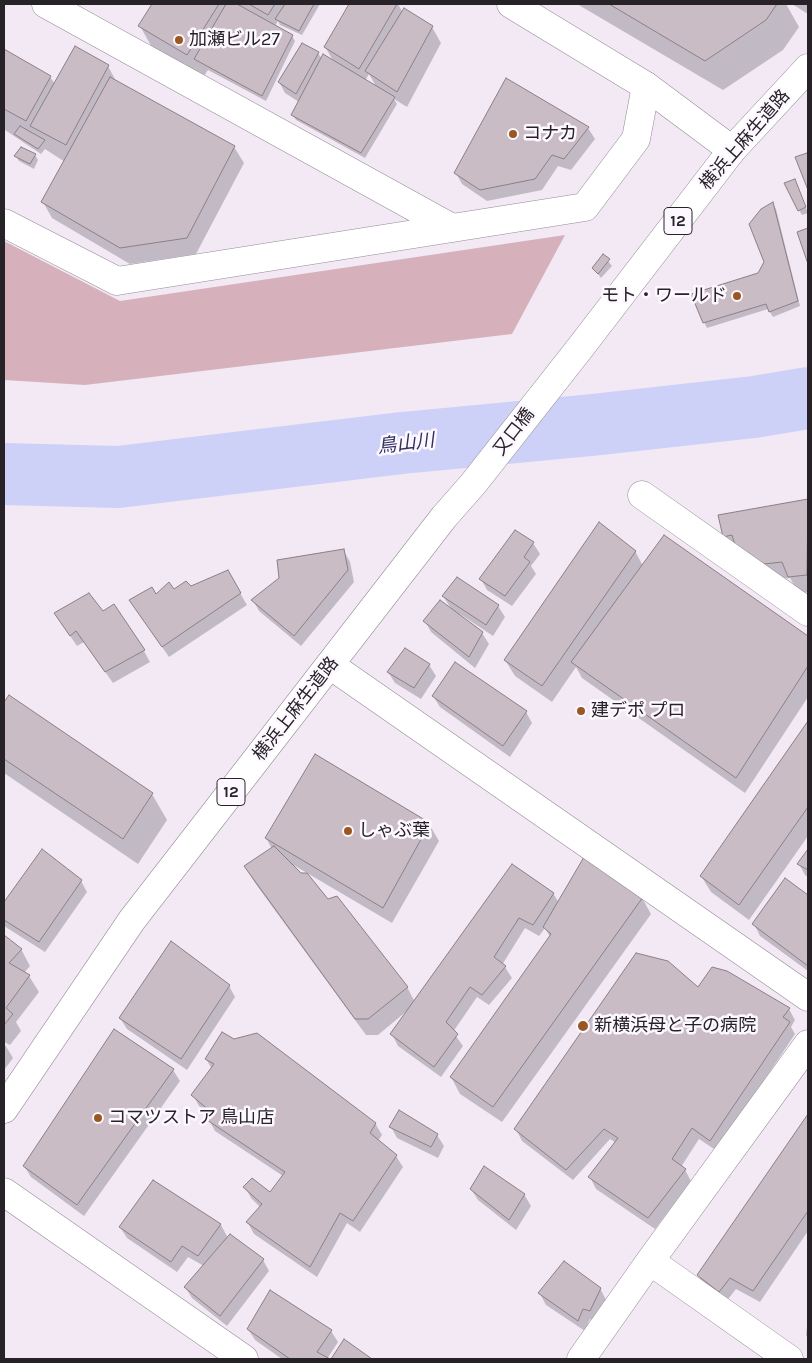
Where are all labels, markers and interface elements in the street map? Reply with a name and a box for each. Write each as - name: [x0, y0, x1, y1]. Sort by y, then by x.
- place label: 加瀬ビル27: [189, 29, 280, 51]
- marker: 加瀬ビル27: [173, 34, 185, 46]
- street label: 横浜上麻生道路: [696, 85, 794, 195]
- place label: コナカ: [523, 123, 577, 145]
- marker: コナカ: [507, 128, 519, 140]
- road number: 12: [664, 208, 692, 235]
- place label: モト・ワールド: [601, 285, 727, 307]
- marker: モト・ワールド: [731, 290, 743, 302]
- street label: 又口橋: [489, 404, 539, 460]
- water label: 鳥山川: [376, 429, 436, 459]
- street label: 横浜上麻生道路: [249, 653, 343, 765]
- place label: 建デポ プロ: [591, 700, 685, 722]
- marker: 建デポ プロ: [575, 705, 587, 717]
- road number: 12: [217, 779, 245, 806]
- place label: しゃぶ葉: [358, 820, 430, 842]
- marker: しゃぶ葉: [342, 825, 354, 837]
- place label: 新横浜母と子の病院: [594, 1015, 756, 1037]
- marker: 新横浜母と子の病院: [576, 1019, 590, 1033]
- place label: コマツストア 鳥山店: [108, 1107, 274, 1129]
- marker: コマツストア 鳥山店: [92, 1112, 104, 1124]

